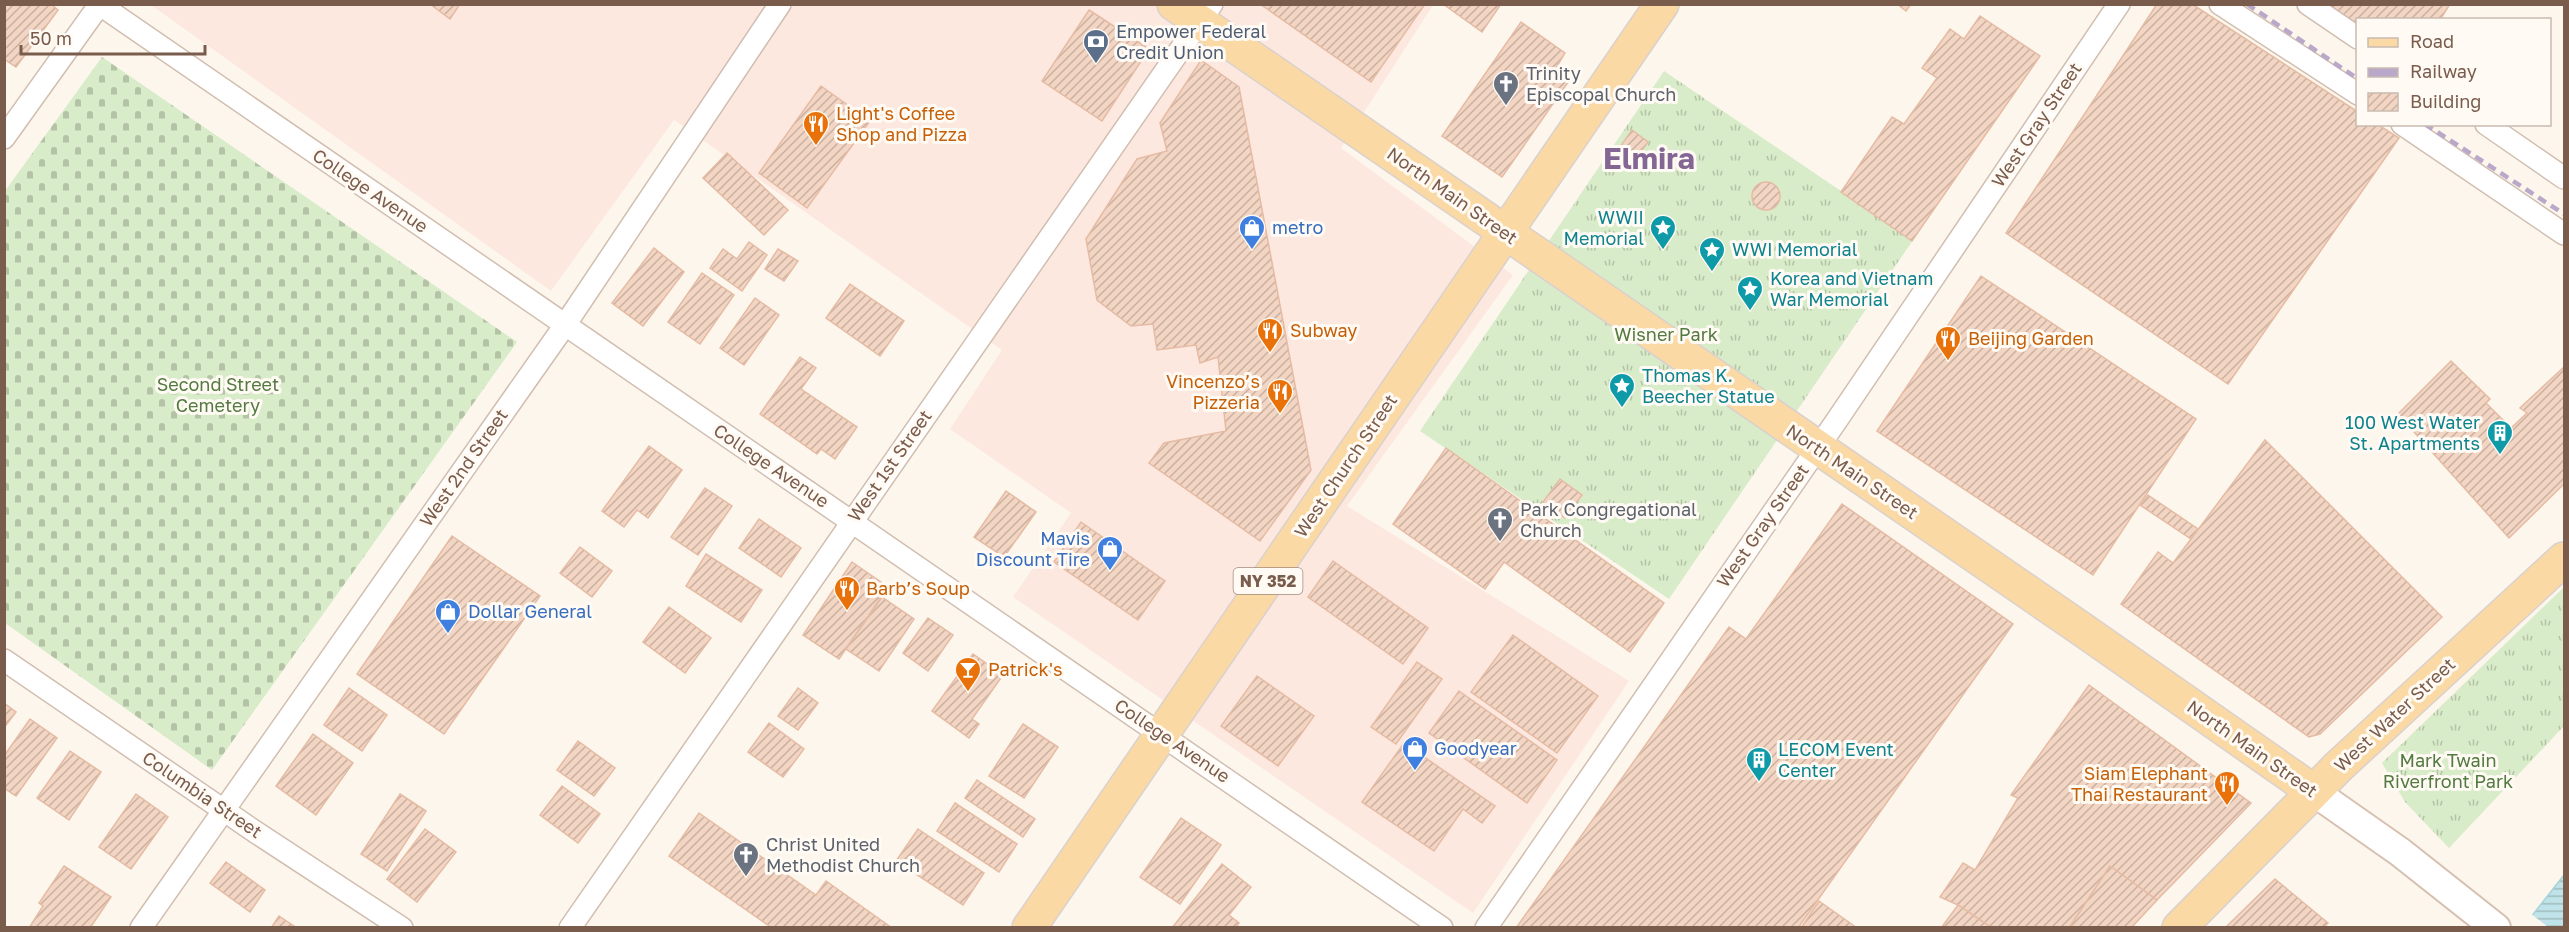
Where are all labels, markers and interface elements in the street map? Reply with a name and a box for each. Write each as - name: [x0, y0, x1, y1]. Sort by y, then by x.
- scale bar: [21, 18, 206, 56]
- legend: [2356, 18, 2551, 126]
- place label: Empower Federal Credit Union: [1116, 20, 1266, 63]
- text: 50 m: [30, 27, 72, 49]
- bank icon: Empower Federal Credit Union: [1081, 27, 1111, 65]
- text: Road: [2410, 30, 2454, 52]
- street label: West Gray Street: [1986, 58, 2086, 191]
- text: Railway: [2410, 60, 2477, 82]
- place label: Trinity Episcopal Church: [1526, 62, 1676, 105]
- church icon: Trinity Episcopal Church: [1491, 69, 1521, 107]
- text: Building: [2410, 90, 2481, 112]
- place label: Light's Coffee Shop and Pizza: [836, 102, 967, 145]
- restaurant icon: Light's Coffee Shop and Pizza: [801, 109, 831, 147]
- district label: Elmira: [1603, 140, 1695, 176]
- street label: North Main Street: [1383, 142, 1522, 248]
- street label: College Avenue: [309, 143, 432, 237]
- place label: WWII Memorial: [1564, 206, 1644, 249]
- shop icon: metro: [1237, 213, 1267, 251]
- place icon: WWII Memorial: [1648, 213, 1678, 251]
- place label: metro: [1272, 216, 1323, 238]
- place icon: WWI Memorial: [1697, 235, 1727, 273]
- place label: WWI Memorial: [1732, 238, 1858, 260]
- place label: Korea and Vietnam War Memorial: [1770, 267, 1933, 310]
- place icon: Korea and Vietnam War Memorial: [1735, 274, 1765, 312]
- restaurant icon: Subway: [1255, 316, 1285, 354]
- place label: Subway: [1290, 319, 1357, 341]
- park label: Wisner Park: [1614, 323, 1718, 345]
- restaurant icon: Beijing Garden: [1933, 324, 1963, 362]
- place label: Beijing Garden: [1968, 327, 2094, 349]
- place label: Thomas K. Beecher Statue: [1642, 364, 1775, 407]
- place label: Vincenzo’s Pizzeria: [1166, 370, 1260, 413]
- place icon: Thomas K. Beecher Statue: [1607, 371, 1637, 409]
- park label: Second Street Cemetery: [157, 373, 279, 416]
- restaurant icon: Vincenzo’s Pizzeria: [1265, 377, 1295, 415]
- street label: West Church Street: [1289, 390, 1401, 541]
- street label: West 2nd Street: [414, 404, 512, 531]
- street label: West 1st Street: [842, 405, 936, 526]
- place label: 100 West Water St. Apartments: [2345, 411, 2480, 454]
- street label: College Avenue: [710, 418, 833, 512]
- building icon: 100 West Water St. Apartments: [2485, 418, 2515, 456]
- street label: North Main Street: [1783, 419, 1923, 523]
- street label: West Gray Street: [1711, 460, 1813, 591]
- place label: Park Congregational Church: [1520, 498, 1697, 541]
- church icon: Park Congregational Church: [1485, 505, 1515, 543]
- place label: Mavis Discount Tire: [976, 527, 1090, 570]
- shop icon: Mavis Discount Tire: [1095, 534, 1125, 572]
- road number: NY 352: [1234, 568, 1302, 594]
- restaurant icon: Barb’s Soup: [832, 574, 862, 612]
- place label: Barb’s Soup: [866, 577, 970, 599]
- shop icon: Dollar General: [433, 597, 463, 635]
- place label: Dollar General: [468, 600, 592, 622]
- street label: West Water Street: [2329, 653, 2459, 776]
- bar icon: Patrick's: [953, 655, 983, 693]
- place label: Patrick's: [988, 658, 1062, 680]
- street label: College Avenue: [1111, 693, 1234, 787]
- street label: North Main Street: [2183, 695, 2322, 801]
- shop icon: Goodyear: [1400, 734, 1430, 772]
- place label: Goodyear: [1434, 737, 1517, 759]
- place label: LECOM Event Center: [1778, 738, 1894, 781]
- building icon: LECOM Event Center: [1744, 745, 1774, 783]
- street label: Columbia Street: [139, 746, 267, 842]
- park label: Mark Twain Riverfront Park: [2383, 749, 2513, 792]
- place label: Siam Elephant Thai Restaurant: [2071, 762, 2208, 805]
- restaurant icon: Siam Elephant Thai Restaurant: [2212, 769, 2242, 807]
- place label: Christ United Methodist Church: [766, 833, 920, 876]
- church icon: Christ United Methodist Church: [731, 840, 761, 878]

